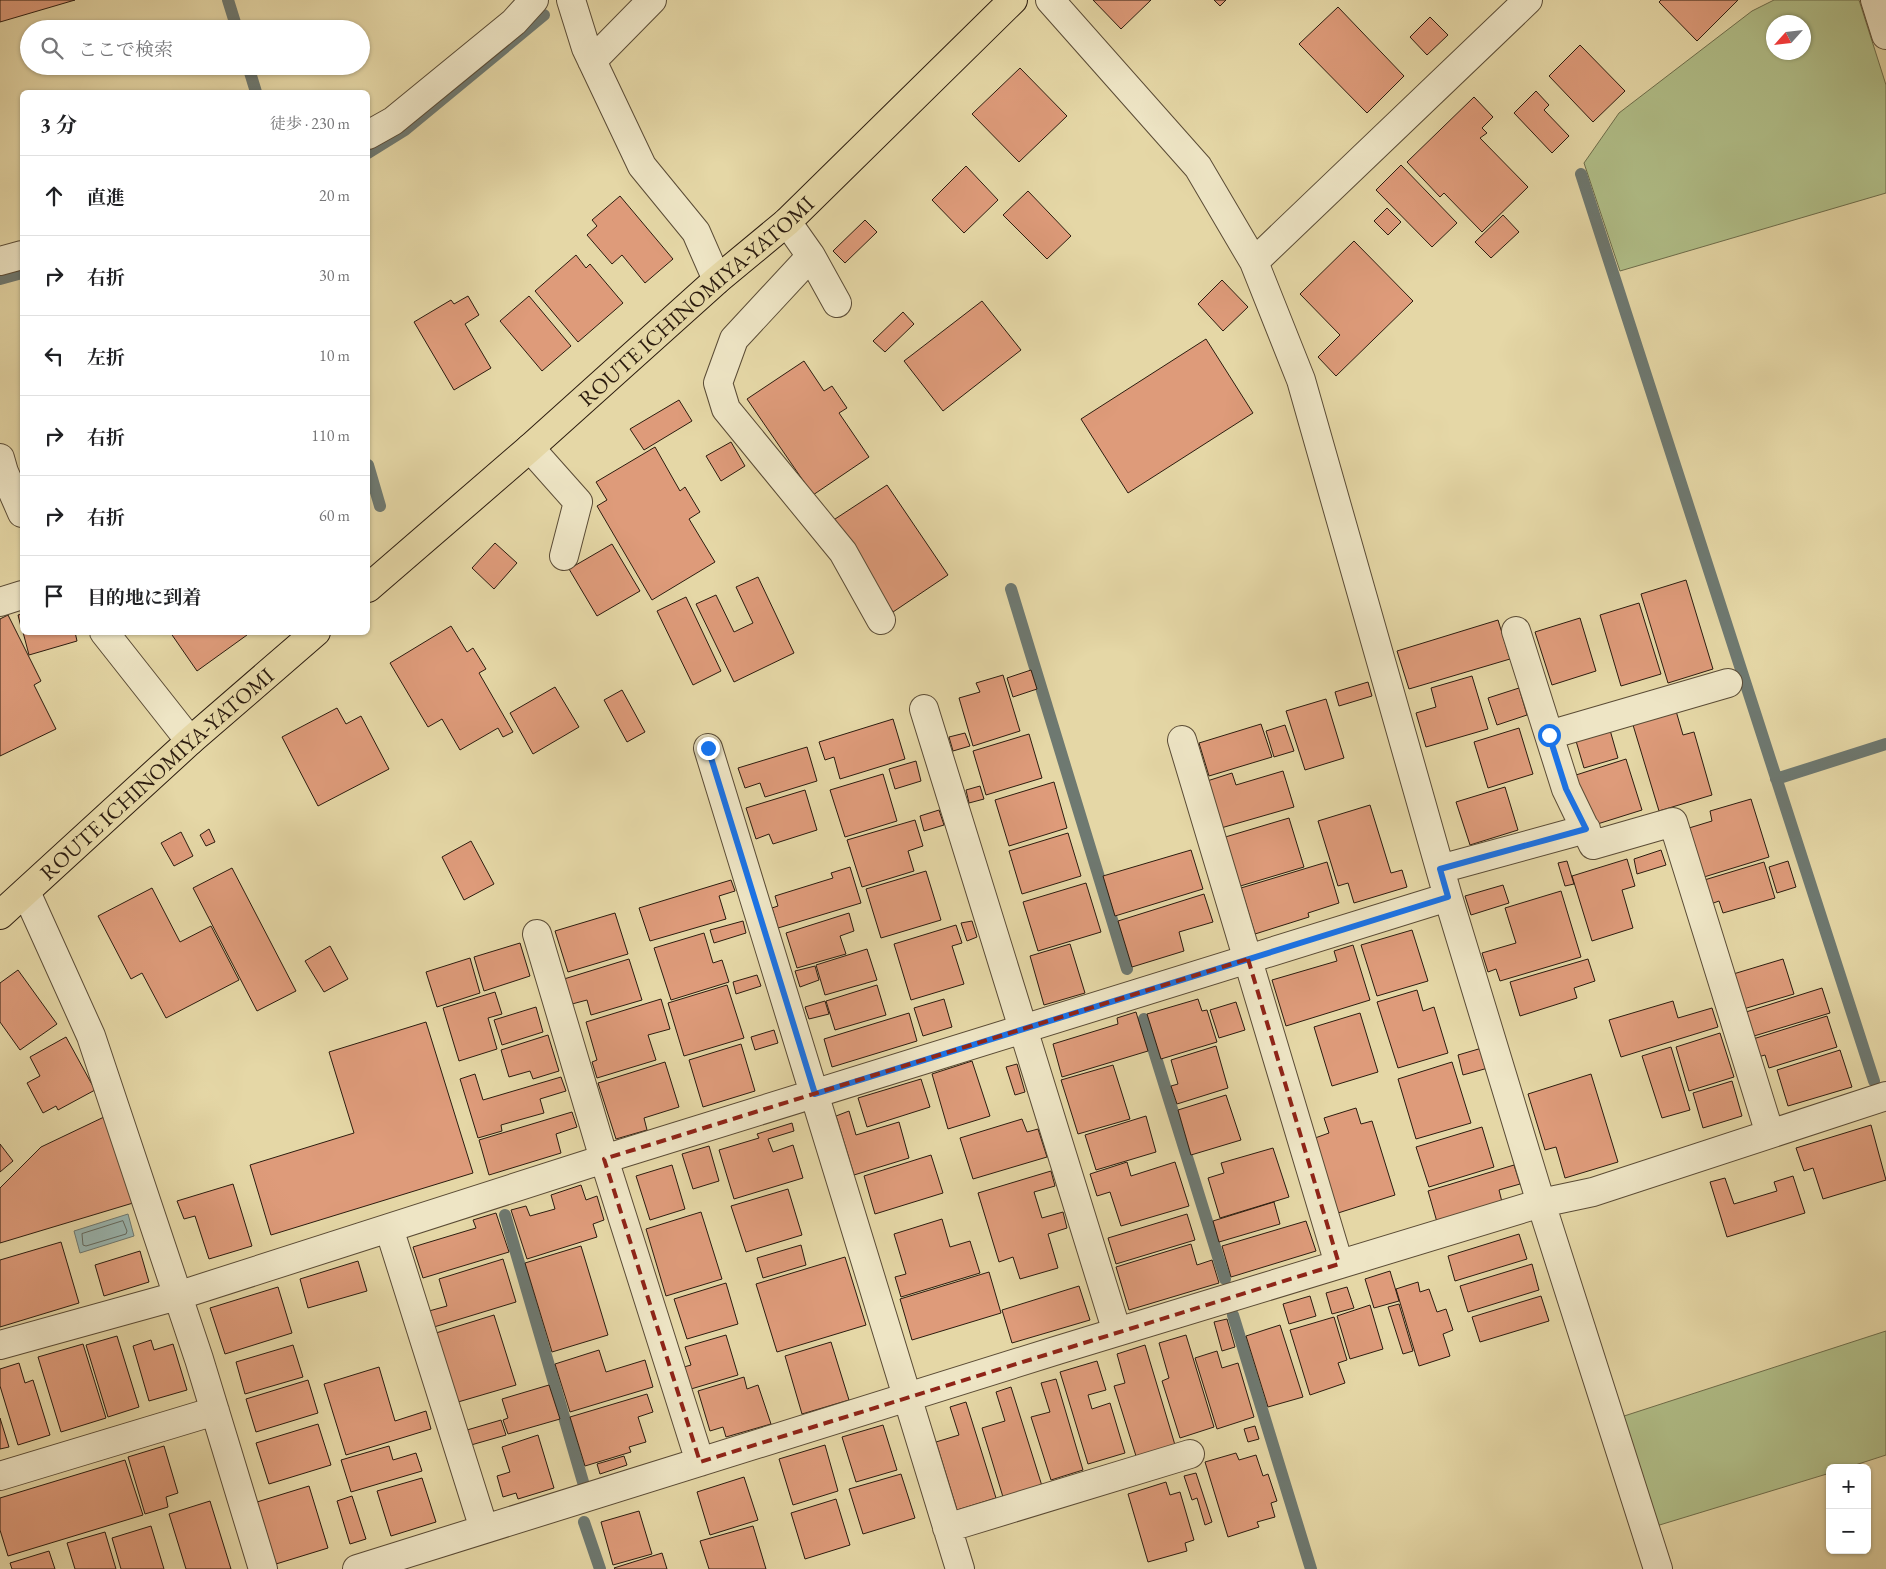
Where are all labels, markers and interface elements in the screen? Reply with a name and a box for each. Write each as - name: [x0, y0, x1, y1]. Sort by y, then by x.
- north arrow: [1766, 15, 1811, 60]
- search box: [20, 20, 370, 75]
- icon: search: [38, 34, 66, 62]
- text: ここで検索: [78, 37, 173, 62]
- text: 3 分: [40, 111, 77, 138]
- text: 徒歩 · 230 m: [270, 113, 350, 134]
- icon: ahead: [40, 182, 68, 210]
- text: 直進: [87, 185, 125, 210]
- text: 20 m: [319, 185, 350, 206]
- street label: ROUTE ICHINOMIYA-YATOMI: [572, 189, 821, 413]
- icon: right: [40, 262, 68, 290]
- text: 右折: [87, 265, 125, 290]
- text: 30 m: [319, 265, 350, 286]
- icon: left: [40, 342, 68, 370]
- text: 左折: [87, 345, 125, 370]
- text: 10 m: [319, 345, 350, 366]
- icon: right: [40, 422, 68, 450]
- text: 右折: [87, 425, 125, 450]
- text: 110 m: [311, 425, 350, 446]
- icon: right: [40, 502, 68, 530]
- text: 右折: [87, 505, 125, 530]
- text: 60 m: [319, 505, 350, 526]
- icon: arrive: [40, 582, 68, 610]
- text: 目的地に到着: [87, 585, 201, 610]
- street label: ROUTE ICHINOMIYA-YATOMI: [34, 661, 280, 887]
- route start: [1538, 724, 1561, 747]
- route end: [697, 737, 720, 760]
- map controls: [1826, 1464, 1871, 1554]
- button: +: [1826, 1464, 1871, 1509]
- button: −: [1826, 1509, 1871, 1554]

